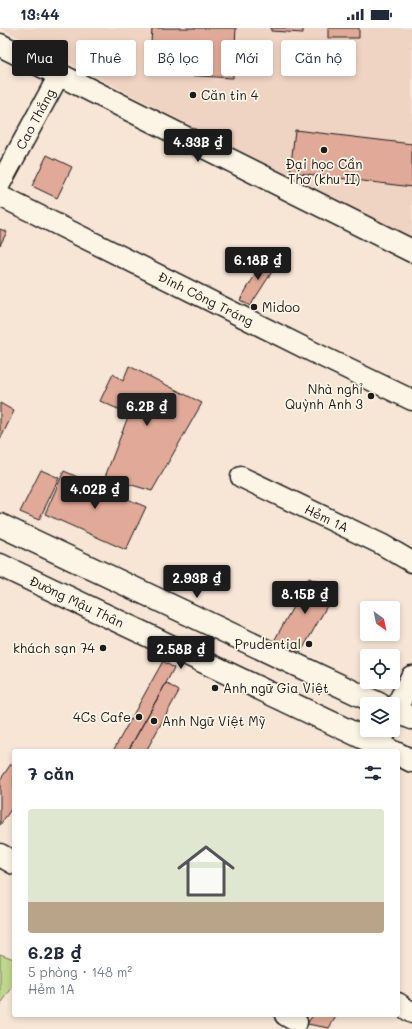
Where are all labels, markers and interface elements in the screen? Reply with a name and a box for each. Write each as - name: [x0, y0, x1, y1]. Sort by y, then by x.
- text: 13:44: [20, 4, 59, 24]
- chip: Mua: [12, 40, 68, 76]
- chip: Thuê: [76, 40, 136, 76]
- chip: Bộ lọc: [144, 40, 213, 76]
- chip: Mới: [221, 40, 273, 76]
- chip: Căn hộ: [281, 40, 356, 76]
- street label: Cao Thắng: [11, 85, 58, 152]
- place label: Căn tin 4: [201, 86, 259, 103]
- marker: Căn tin 4: [188, 90, 198, 100]
- pin: 4.33B ₫: [161, 129, 235, 163]
- text: 4.33B ₫: [173, 133, 223, 150]
- marker: Đại học Cần Thơ (khu II): [319, 145, 329, 155]
- place label: Đại học Cần Thơ (khu II): [285, 155, 363, 187]
- pin: 6.18B ₫: [221, 247, 295, 281]
- text: 6.18B ₫: [234, 251, 282, 268]
- street label: Đinh Công Tráng: [155, 267, 257, 329]
- place label: Midoo: [262, 298, 300, 315]
- marker: Midoo: [249, 302, 259, 312]
- place label: Nhà nghỉ Quỳnh Anh 3: [285, 380, 363, 412]
- marker: Nhà nghỉ Quỳnh Anh 3: [366, 391, 376, 401]
- pin: 6.2B ₫: [114, 393, 180, 427]
- text: 6.2B ₫: [126, 397, 168, 414]
- pin: 4.02B ₫: [58, 476, 132, 510]
- text: 4.02B ₫: [70, 480, 120, 497]
- street label: Hẻm 1A: [302, 500, 352, 535]
- pin: 2.93B ₫: [160, 565, 234, 599]
- text: 2.93B ₫: [172, 569, 222, 586]
- street label: Đường Mậu Thân: [27, 571, 127, 631]
- pin: 8.15B ₫: [268, 581, 342, 615]
- text: 8.15B ₫: [281, 585, 329, 602]
- north arrow: [360, 601, 400, 641]
- map controls: [360, 601, 400, 737]
- place label: Prudential: [235, 635, 301, 652]
- pin: 2.58B ₫: [144, 636, 218, 670]
- place label: khách sạn 74: [13, 639, 95, 656]
- marker: Prudential: [304, 639, 314, 649]
- text: 2.58B ₫: [156, 640, 206, 657]
- marker: khách sạn 74: [98, 643, 108, 653]
- button: locate: [360, 649, 400, 689]
- place label: Anh ngữ Gia Việt: [223, 679, 329, 696]
- marker: Anh ngữ Gia Việt: [210, 683, 220, 693]
- button: layers: [360, 697, 400, 737]
- place label: 4Cs Cafe: [73, 708, 131, 725]
- marker: 4Cs Cafe: [134, 712, 144, 722]
- place label: Anh Ngữ Việt Mỹ: [162, 712, 266, 729]
- marker: Anh Ngữ Việt Mỹ: [149, 716, 159, 726]
- text: 7 căn: [28, 762, 74, 784]
- icon: filters: [362, 762, 384, 784]
- icon: home: [170, 835, 242, 907]
- text: 6.2B ₫: [28, 941, 82, 963]
- text: 5 phòng · 148 m²: [28, 963, 132, 980]
- text: Hẻm 1A: [28, 980, 75, 997]

